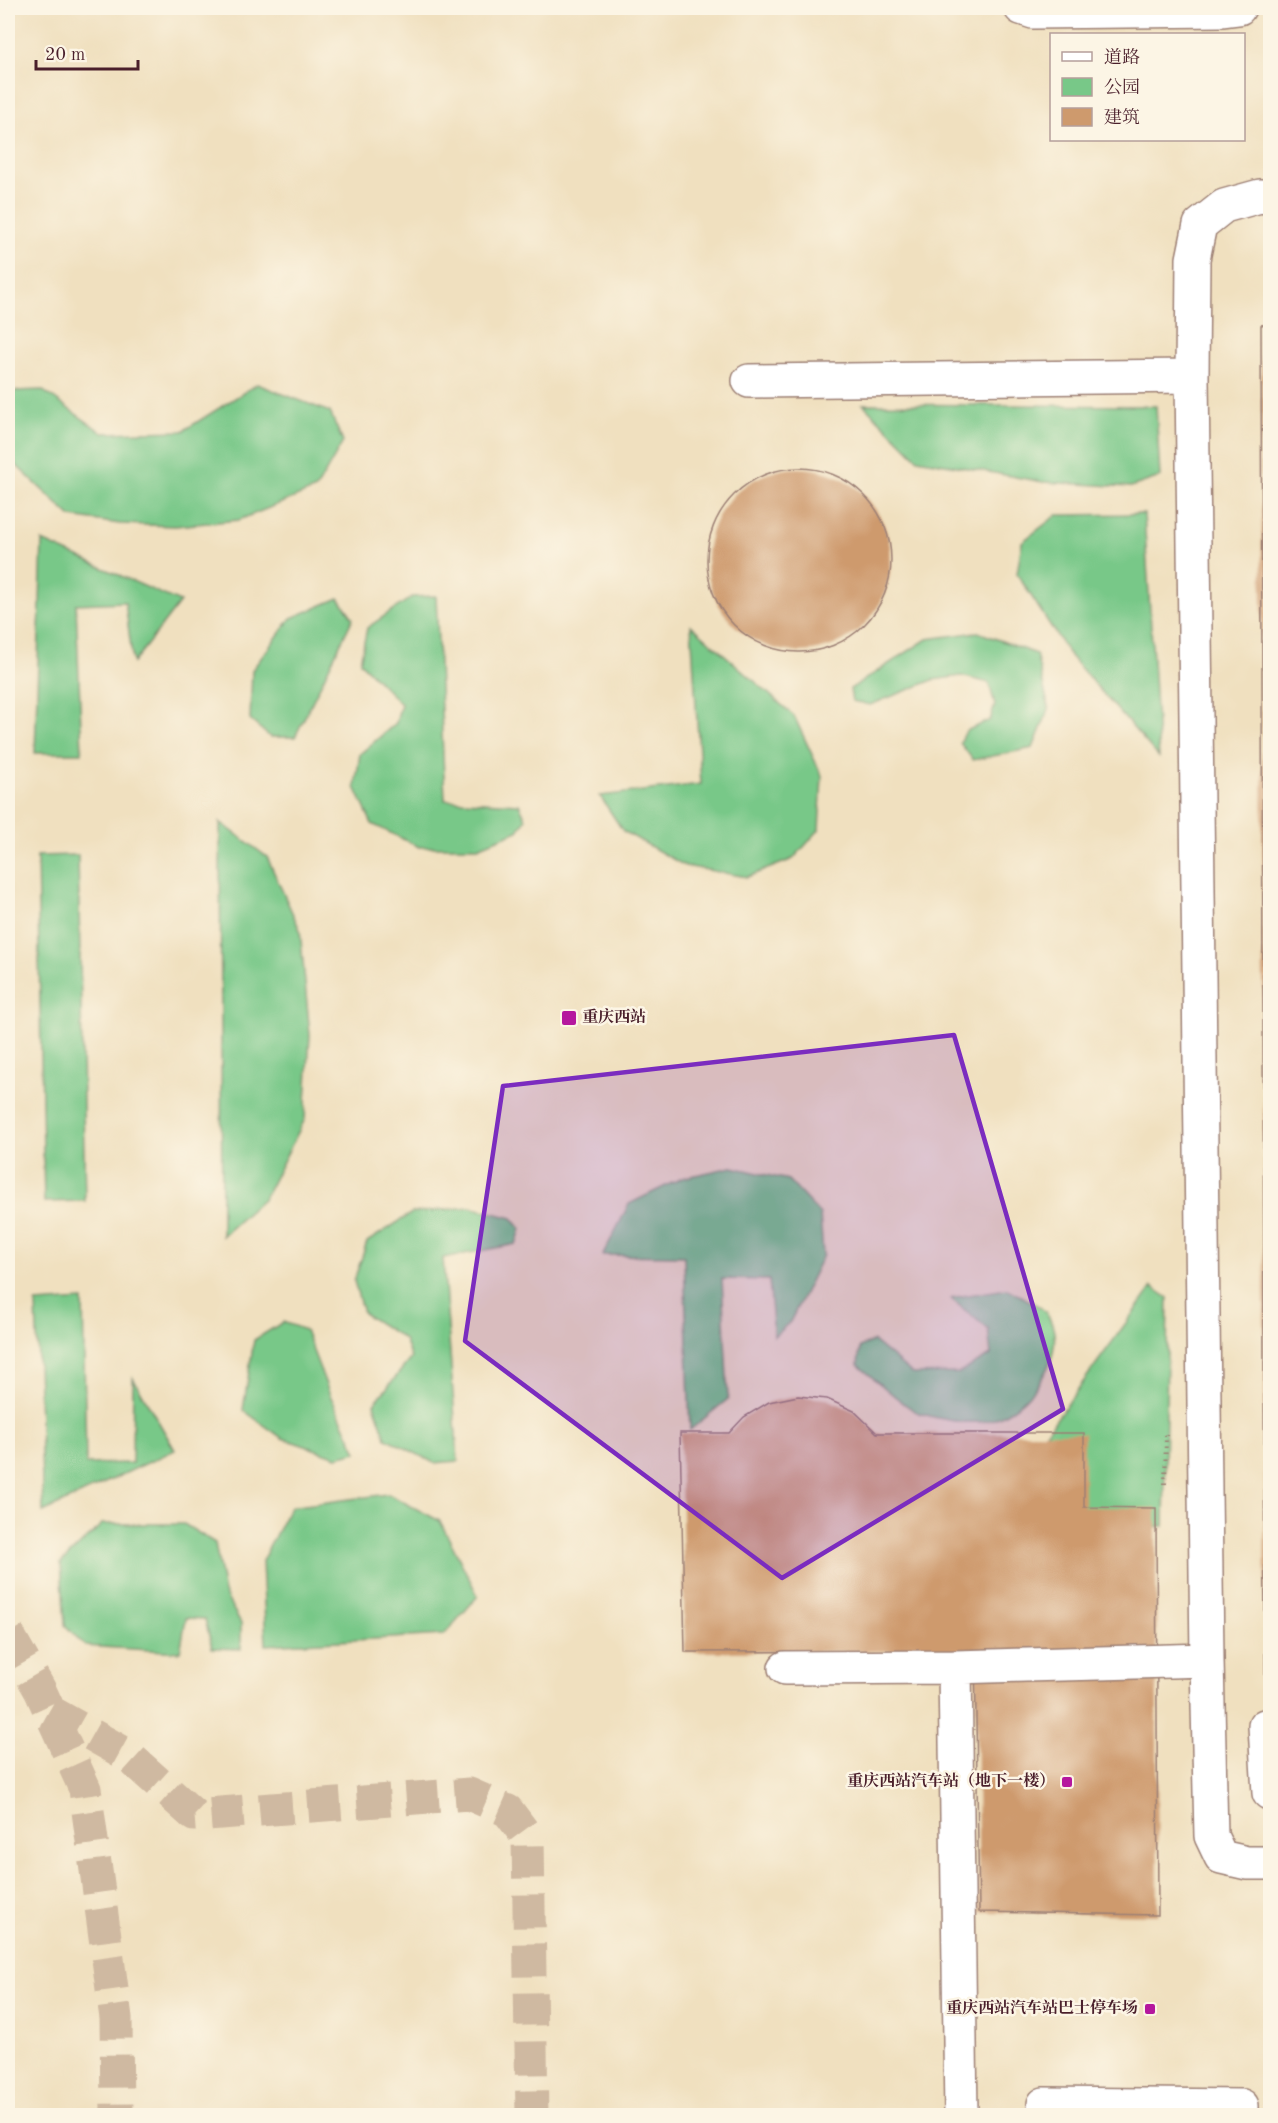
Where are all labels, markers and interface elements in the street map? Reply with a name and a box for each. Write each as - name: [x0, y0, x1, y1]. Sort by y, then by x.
- scale bar: [36, 33, 138, 71]
- legend: [1050, 33, 1245, 141]
- text: 20 m: [45, 46, 85, 64]
- text: 道路: [1104, 47, 1140, 67]
- text: 公园: [1104, 78, 1140, 97]
- text: 建筑: [1104, 107, 1140, 127]
- place label: 重庆西站: [582, 1007, 646, 1026]
- marker: 重庆西站: [560, 1009, 578, 1027]
- place label: 重庆西站汽车站（地下一楼）: [847, 1771, 1055, 1790]
- marker: 重庆西站汽车站（地下一楼）: [1060, 1775, 1074, 1789]
- place label: 重庆西站汽车站巴士停车场: [946, 1998, 1138, 2017]
- marker: 重庆西站汽车站巴士停车场: [1143, 2002, 1157, 2016]

